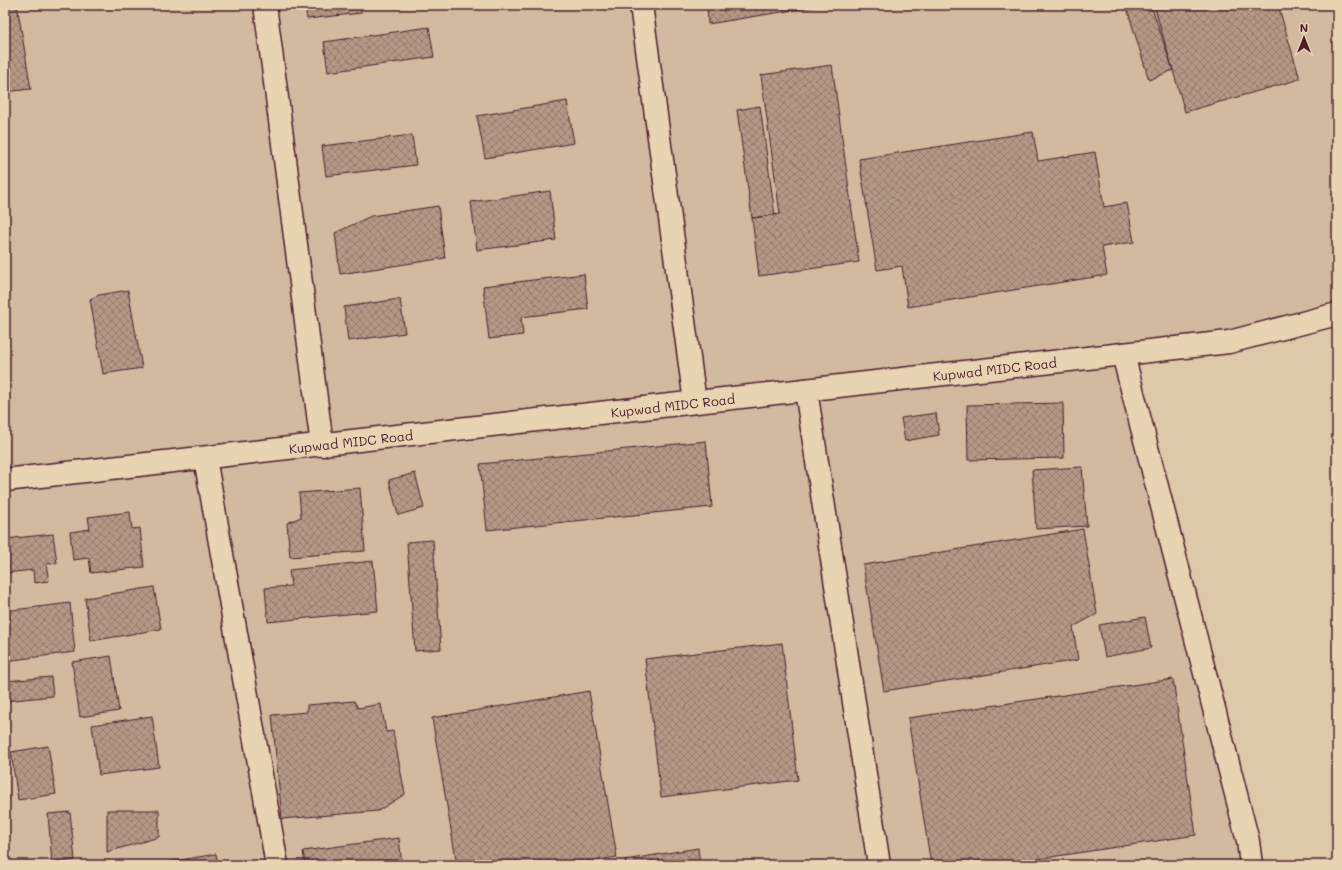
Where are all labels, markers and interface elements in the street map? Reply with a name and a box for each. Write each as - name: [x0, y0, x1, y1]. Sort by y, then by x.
- north arrow: [1284, 18, 1324, 58]
- text: N: [1300, 20, 1308, 35]
- street label: Kupwad MIDC Road: [932, 353, 1058, 384]
- street label: Kupwad MIDC Road: [610, 389, 736, 420]
- street label: Kupwad MIDC Road: [288, 426, 414, 456]

